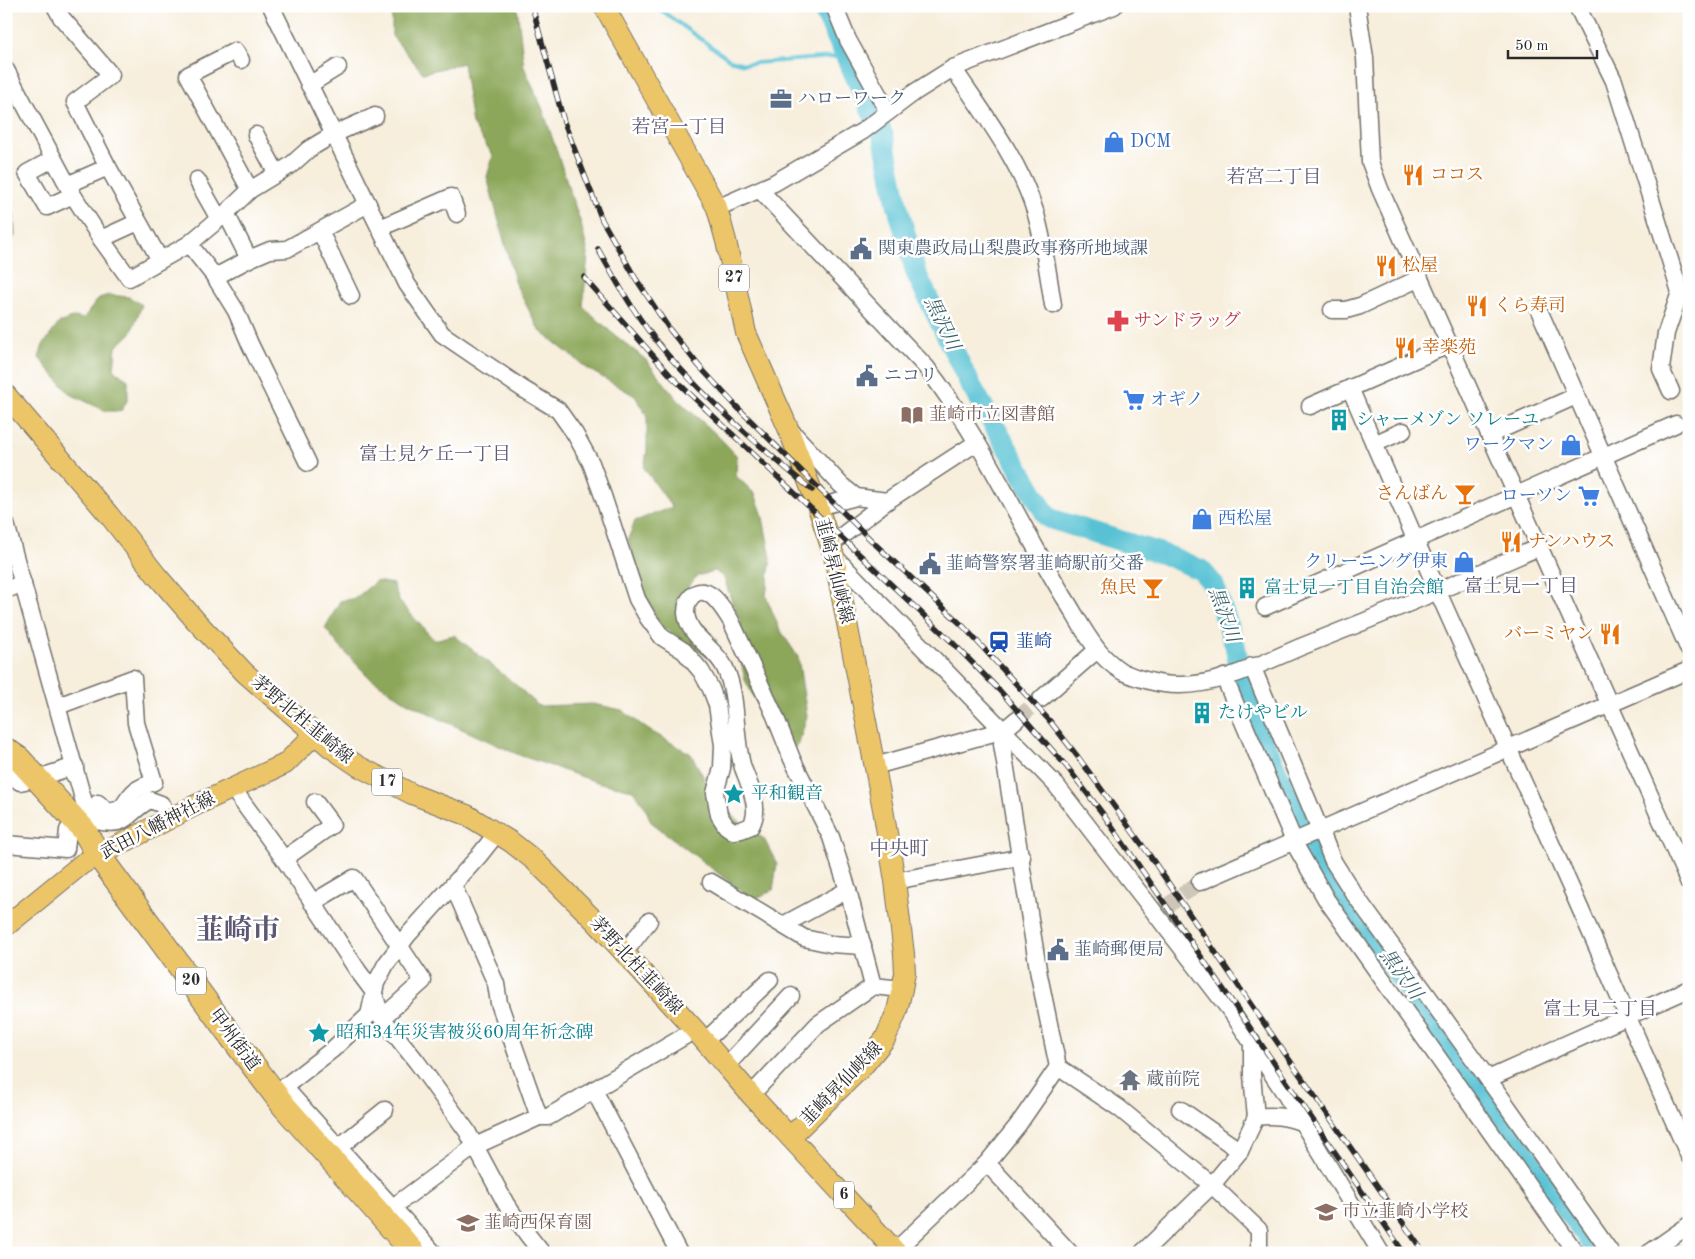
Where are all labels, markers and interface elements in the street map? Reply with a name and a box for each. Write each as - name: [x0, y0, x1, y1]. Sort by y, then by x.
- scale bar: [1508, 28, 1596, 60]
- text: 50 m: [1515, 39, 1549, 54]
- office icon: ハローワーク: [768, 86, 794, 112]
- place label: ハローワーク: [798, 90, 906, 108]
- district label: 若宮一丁目: [631, 117, 727, 138]
- shop icon: DCM: [1101, 129, 1127, 155]
- place label: DCM: [1130, 133, 1171, 151]
- restaurant icon: ココス: [1400, 162, 1426, 188]
- place label: ココス: [1430, 166, 1484, 184]
- district label: 若宮二丁目: [1226, 167, 1322, 188]
- public building icon: 関東農政局山梨農政事務所地域課: [848, 236, 874, 262]
- place label: 関東農政局山梨農政事務所地域課: [878, 238, 1148, 258]
- restaurant icon: 松屋: [1373, 253, 1399, 279]
- place label: 松屋: [1402, 255, 1438, 275]
- road number: 27: [719, 264, 749, 292]
- water label: 黒沢川: [920, 293, 965, 356]
- restaurant icon: くら寿司: [1464, 293, 1490, 319]
- place label: くら寿司: [1494, 295, 1566, 315]
- pharmacy icon: サンドラッグ: [1105, 308, 1131, 334]
- place label: サンドラッグ: [1134, 311, 1241, 330]
- restaurant icon: 幸楽苑: [1392, 335, 1418, 361]
- place label: 幸楽苑: [1422, 337, 1476, 357]
- public building icon: ニコリ: [854, 363, 880, 389]
- place label: ニコリ: [884, 367, 938, 385]
- supermarket icon: オギノ: [1121, 387, 1147, 413]
- place label: オギノ: [1150, 390, 1204, 409]
- library icon: 韮崎市立図書館: [899, 402, 925, 428]
- place label: 韮崎市立図書館: [929, 404, 1055, 424]
- building icon: シャーメゾン ソレーユ: [1326, 407, 1352, 433]
- place label: シャーメゾン ソレーユ: [1356, 409, 1539, 429]
- shop icon: ワークマン: [1558, 432, 1584, 458]
- place label: ワークマン: [1464, 436, 1554, 454]
- district label: 富士見ケ丘一丁目: [359, 444, 511, 465]
- bar icon: さんばん: [1452, 481, 1478, 507]
- supermarket icon: ローソン: [1576, 483, 1602, 509]
- place label: さんばん: [1376, 484, 1448, 503]
- place label: ローソン: [1501, 487, 1572, 505]
- shop icon: 西松屋: [1189, 506, 1215, 532]
- place label: 西松屋: [1218, 508, 1272, 528]
- street label: 韮崎昇仙峡線: [812, 516, 858, 626]
- restaurant icon: ナンハウス: [1498, 529, 1524, 555]
- place label: ナンハウス: [1528, 533, 1615, 551]
- shop icon: クリーニング伊東: [1451, 549, 1477, 575]
- public building icon: 韮崎警察署韮崎駅前交番: [917, 551, 943, 577]
- place label: クリーニング伊東: [1304, 551, 1448, 571]
- place label: 韮崎警察署韮崎駅前交番: [946, 553, 1144, 573]
- bar icon: 魚民: [1140, 575, 1166, 601]
- building icon: 富士見一丁目自治会館: [1234, 575, 1260, 601]
- district label: 富士見一丁目: [1464, 576, 1578, 597]
- place label: 魚民: [1100, 577, 1136, 597]
- place label: 富士見一丁目自治会館: [1264, 577, 1444, 597]
- water label: 黒沢川: [1204, 584, 1244, 647]
- restaurant icon: バーミヤン: [1597, 621, 1623, 647]
- place label: バーミヤン: [1504, 625, 1594, 643]
- station icon: 韮崎: [986, 629, 1012, 655]
- place label: 韮崎: [1016, 631, 1052, 651]
- street label: 茅野北杜韮崎線: [248, 671, 357, 767]
- building icon: たけやビル: [1189, 700, 1215, 726]
- place label: たけやビル: [1218, 703, 1308, 722]
- road number: 17: [372, 769, 402, 796]
- place icon: 平和観音: [721, 781, 747, 807]
- place label: 平和観音: [751, 783, 823, 803]
- street label: 武田八幡神社線: [97, 788, 218, 863]
- district label: 中央町: [869, 838, 929, 860]
- street label: 茅野北杜韮崎線: [586, 912, 687, 1018]
- district label: 韮崎市: [196, 914, 280, 946]
- public building icon: 韮崎郵便局: [1045, 937, 1071, 963]
- place label: 韮崎郵便局: [1074, 939, 1164, 959]
- water label: 黒沢川: [1376, 945, 1427, 1005]
- road number: 20: [176, 968, 206, 994]
- district label: 富士見二丁目: [1543, 999, 1657, 1020]
- street label: 甲州街道: [205, 1005, 264, 1074]
- place icon: 昭和34年災害被災60周年祈念碑: [306, 1020, 332, 1046]
- place label: 昭和34年災害被災60周年祈念碑: [336, 1022, 594, 1042]
- street label: 韮崎昇仙峡線: [797, 1038, 886, 1129]
- temple icon: 蔵前院: [1117, 1067, 1143, 1093]
- place label: 蔵前院: [1146, 1069, 1200, 1089]
- road number: 6: [834, 1182, 854, 1208]
- school or university icon: 市立韮崎小学校: [1313, 1199, 1339, 1225]
- place label: 市立韮崎小学校: [1342, 1201, 1468, 1221]
- school or university icon: 韮崎西保育園: [455, 1210, 481, 1236]
- place label: 韮崎西保育園: [484, 1212, 592, 1232]

